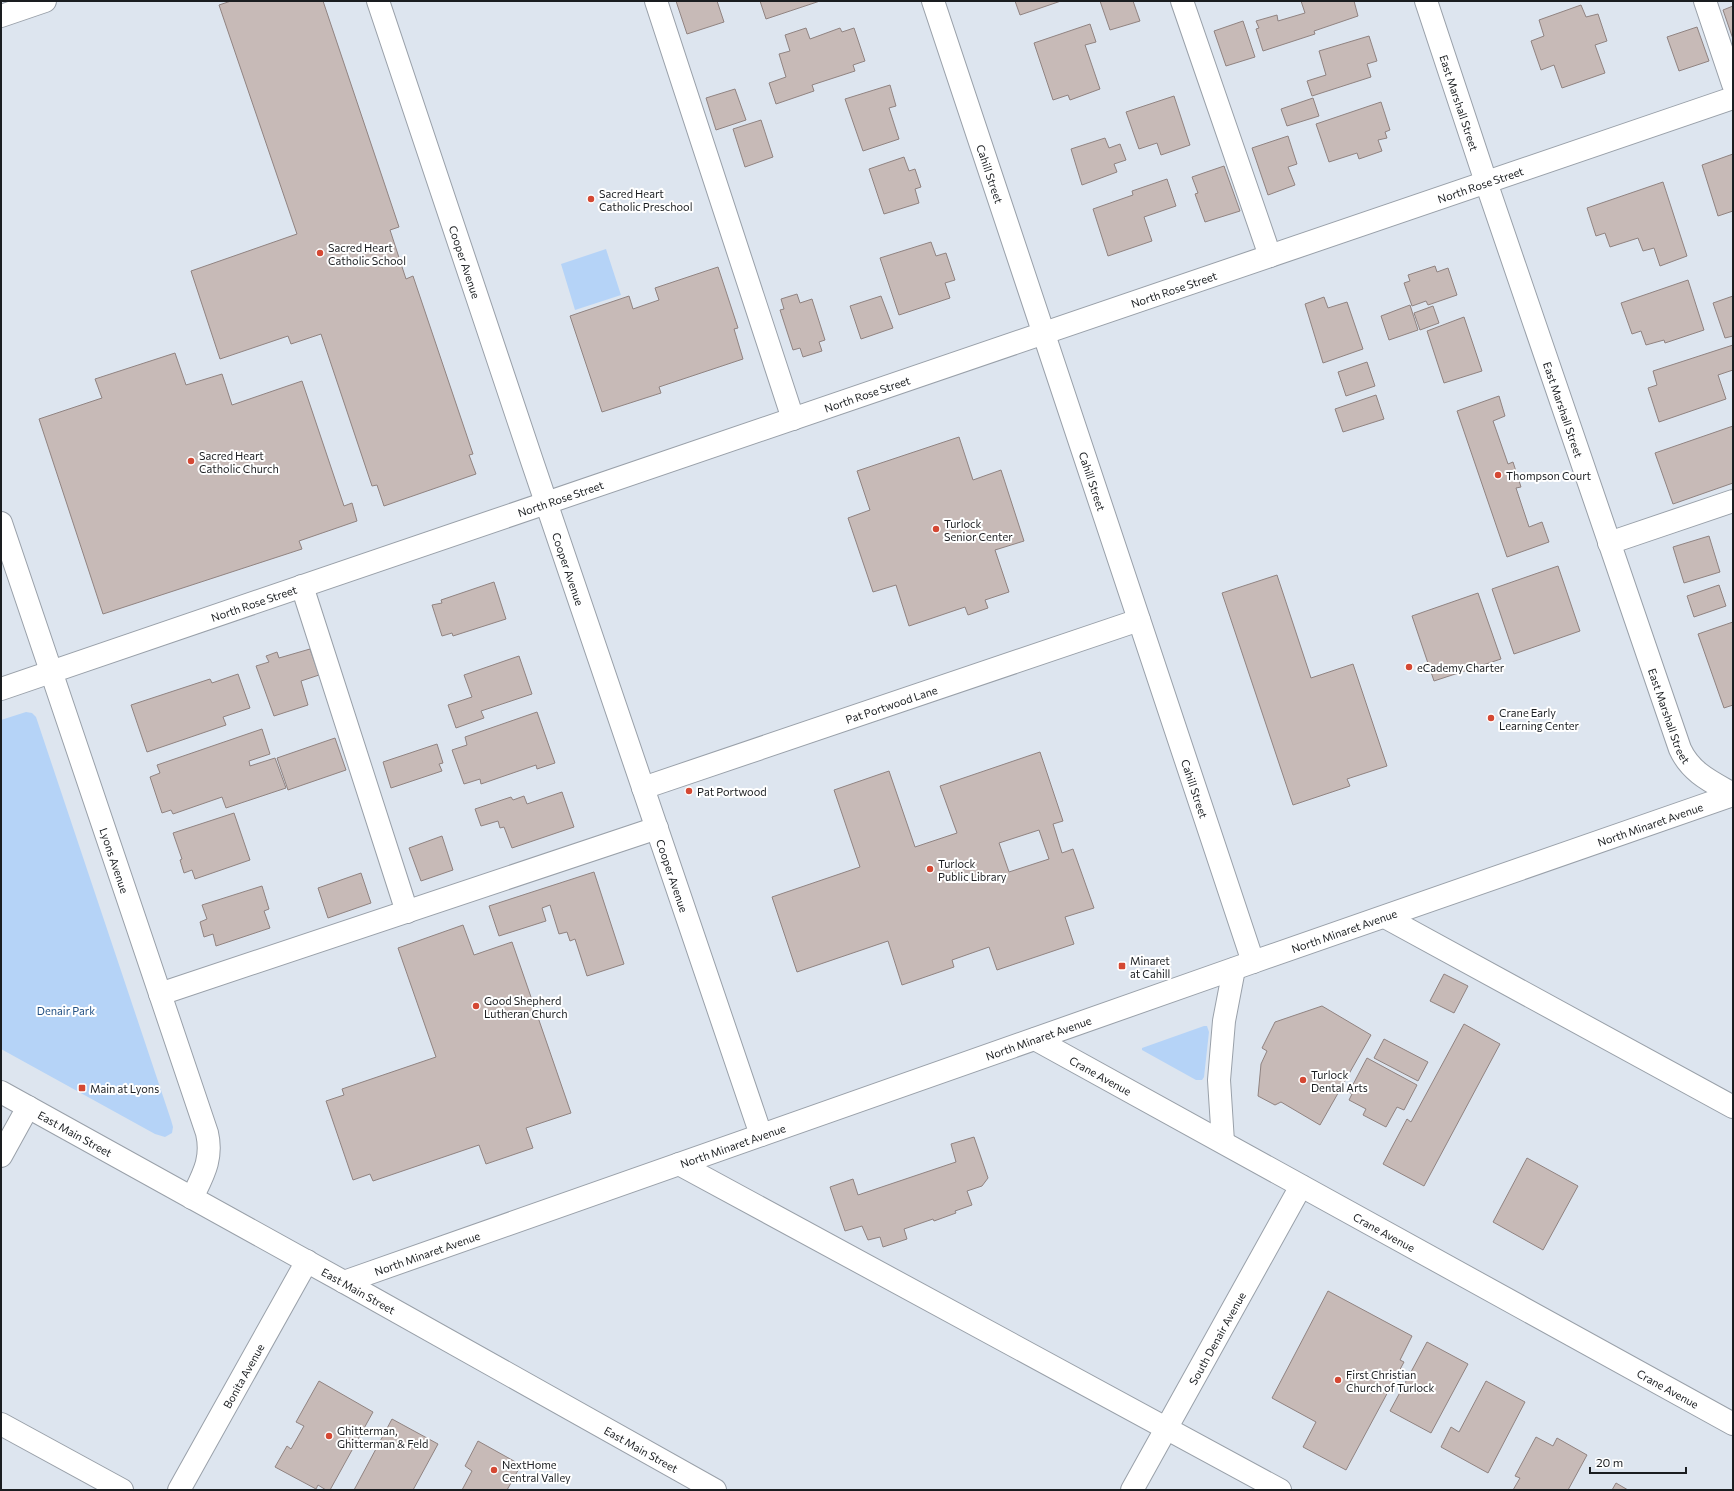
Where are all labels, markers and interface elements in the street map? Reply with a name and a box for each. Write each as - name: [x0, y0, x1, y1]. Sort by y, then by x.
- street label: East Marshall Street: [1438, 53, 1482, 153]
- street label: Cahill Street: [975, 143, 1007, 205]
- street label: North Rose Street: [1436, 163, 1525, 205]
- place label: Sacred Heart Catholic Preschool: [599, 187, 692, 213]
- marker: Sacred Heart Catholic Preschool: [586, 194, 596, 204]
- street label: Cooper Avenue: [447, 224, 484, 300]
- place label: Sacred Heart Catholic School: [328, 241, 406, 267]
- marker: Sacred Heart Catholic School: [315, 248, 325, 258]
- street label: North Rose Street: [1129, 268, 1219, 310]
- street label: East Marshall Street: [1541, 360, 1586, 459]
- street label: North Rose Street: [822, 373, 912, 414]
- place label: Sacred Heart Catholic Church: [199, 449, 279, 475]
- street label: Cahill Street: [1077, 450, 1109, 513]
- marker: Sacred Heart Catholic Church: [186, 456, 196, 466]
- place label: Thompson Court: [1506, 469, 1592, 482]
- marker: Thompson Court: [1493, 470, 1503, 480]
- street label: North Rose Street: [516, 477, 605, 519]
- place label: Turlock Senior Center: [944, 517, 1013, 543]
- marker: Turlock Senior Center: [931, 524, 941, 534]
- street label: Cooper Avenue: [550, 531, 587, 607]
- street label: North Rose Street: [209, 582, 299, 623]
- place label: eCademy Charter: [1417, 661, 1505, 674]
- marker: eCademy Charter: [1404, 662, 1414, 672]
- street label: East Marshall Street: [1646, 666, 1693, 766]
- street label: Pat Portwood Lane: [844, 682, 939, 725]
- place label: Crane Early Learning Center: [1499, 706, 1580, 732]
- marker: Crane Early Learning Center: [1486, 713, 1496, 723]
- street label: Cahill Street: [1179, 757, 1211, 820]
- place label: Pat Portwood: [697, 785, 767, 798]
- marker: Pat Portwood: [684, 786, 694, 796]
- street label: North Minaret Avenue: [1595, 799, 1705, 848]
- street label: Lyons Avenue: [98, 826, 132, 895]
- street label: Cooper Avenue: [654, 837, 691, 914]
- place label: Turlock Public Library: [938, 857, 1007, 883]
- marker: Turlock Public Library: [925, 864, 935, 874]
- street label: North Minaret Avenue: [1289, 906, 1399, 955]
- place label: Minaret at Cahill: [1130, 954, 1170, 980]
- marker: Minaret at Cahill: [1117, 961, 1127, 971]
- place label: Good Shepherd Lutheran Church: [484, 994, 567, 1020]
- marker: Good Shepherd Lutheran Church: [471, 1001, 481, 1011]
- park label: Denair Park: [37, 1004, 95, 1017]
- street label: North Minaret Avenue: [984, 1013, 1093, 1062]
- street label: Crane Avenue: [1068, 1053, 1134, 1098]
- place label: Turlock Dental Arts: [1311, 1068, 1368, 1094]
- marker: Turlock Dental Arts: [1298, 1075, 1308, 1085]
- place label: Main at Lyons: [90, 1082, 159, 1095]
- marker: Main at Lyons: [77, 1083, 87, 1093]
- street label: East Main Street: [36, 1108, 115, 1159]
- street label: North Minaret Avenue: [678, 1121, 787, 1170]
- street label: Crane Avenue: [1351, 1209, 1418, 1254]
- street label: North Minaret Avenue: [373, 1228, 482, 1277]
- street label: East Main Street: [320, 1265, 398, 1316]
- street label: South Denair Avenue: [1186, 1289, 1248, 1387]
- street label: Bonita Avenue: [220, 1341, 266, 1410]
- street label: Crane Avenue: [1635, 1366, 1701, 1411]
- place label: First Christian Church of Turlock: [1346, 1368, 1434, 1394]
- marker: First Christian Church of Turlock: [1333, 1375, 1343, 1385]
- street label: East Main Street: [602, 1423, 681, 1475]
- place label: Ghitterman, Ghitterman & Feld: [337, 1424, 428, 1450]
- marker: Ghitterman, Ghitterman & Feld: [324, 1431, 334, 1441]
- scale bar: [1590, 1449, 1686, 1475]
- text: 20 m: [1596, 1455, 1623, 1469]
- place label: NextHome Central Valley: [502, 1458, 571, 1484]
- marker: NextHome Central Valley: [489, 1465, 499, 1475]

